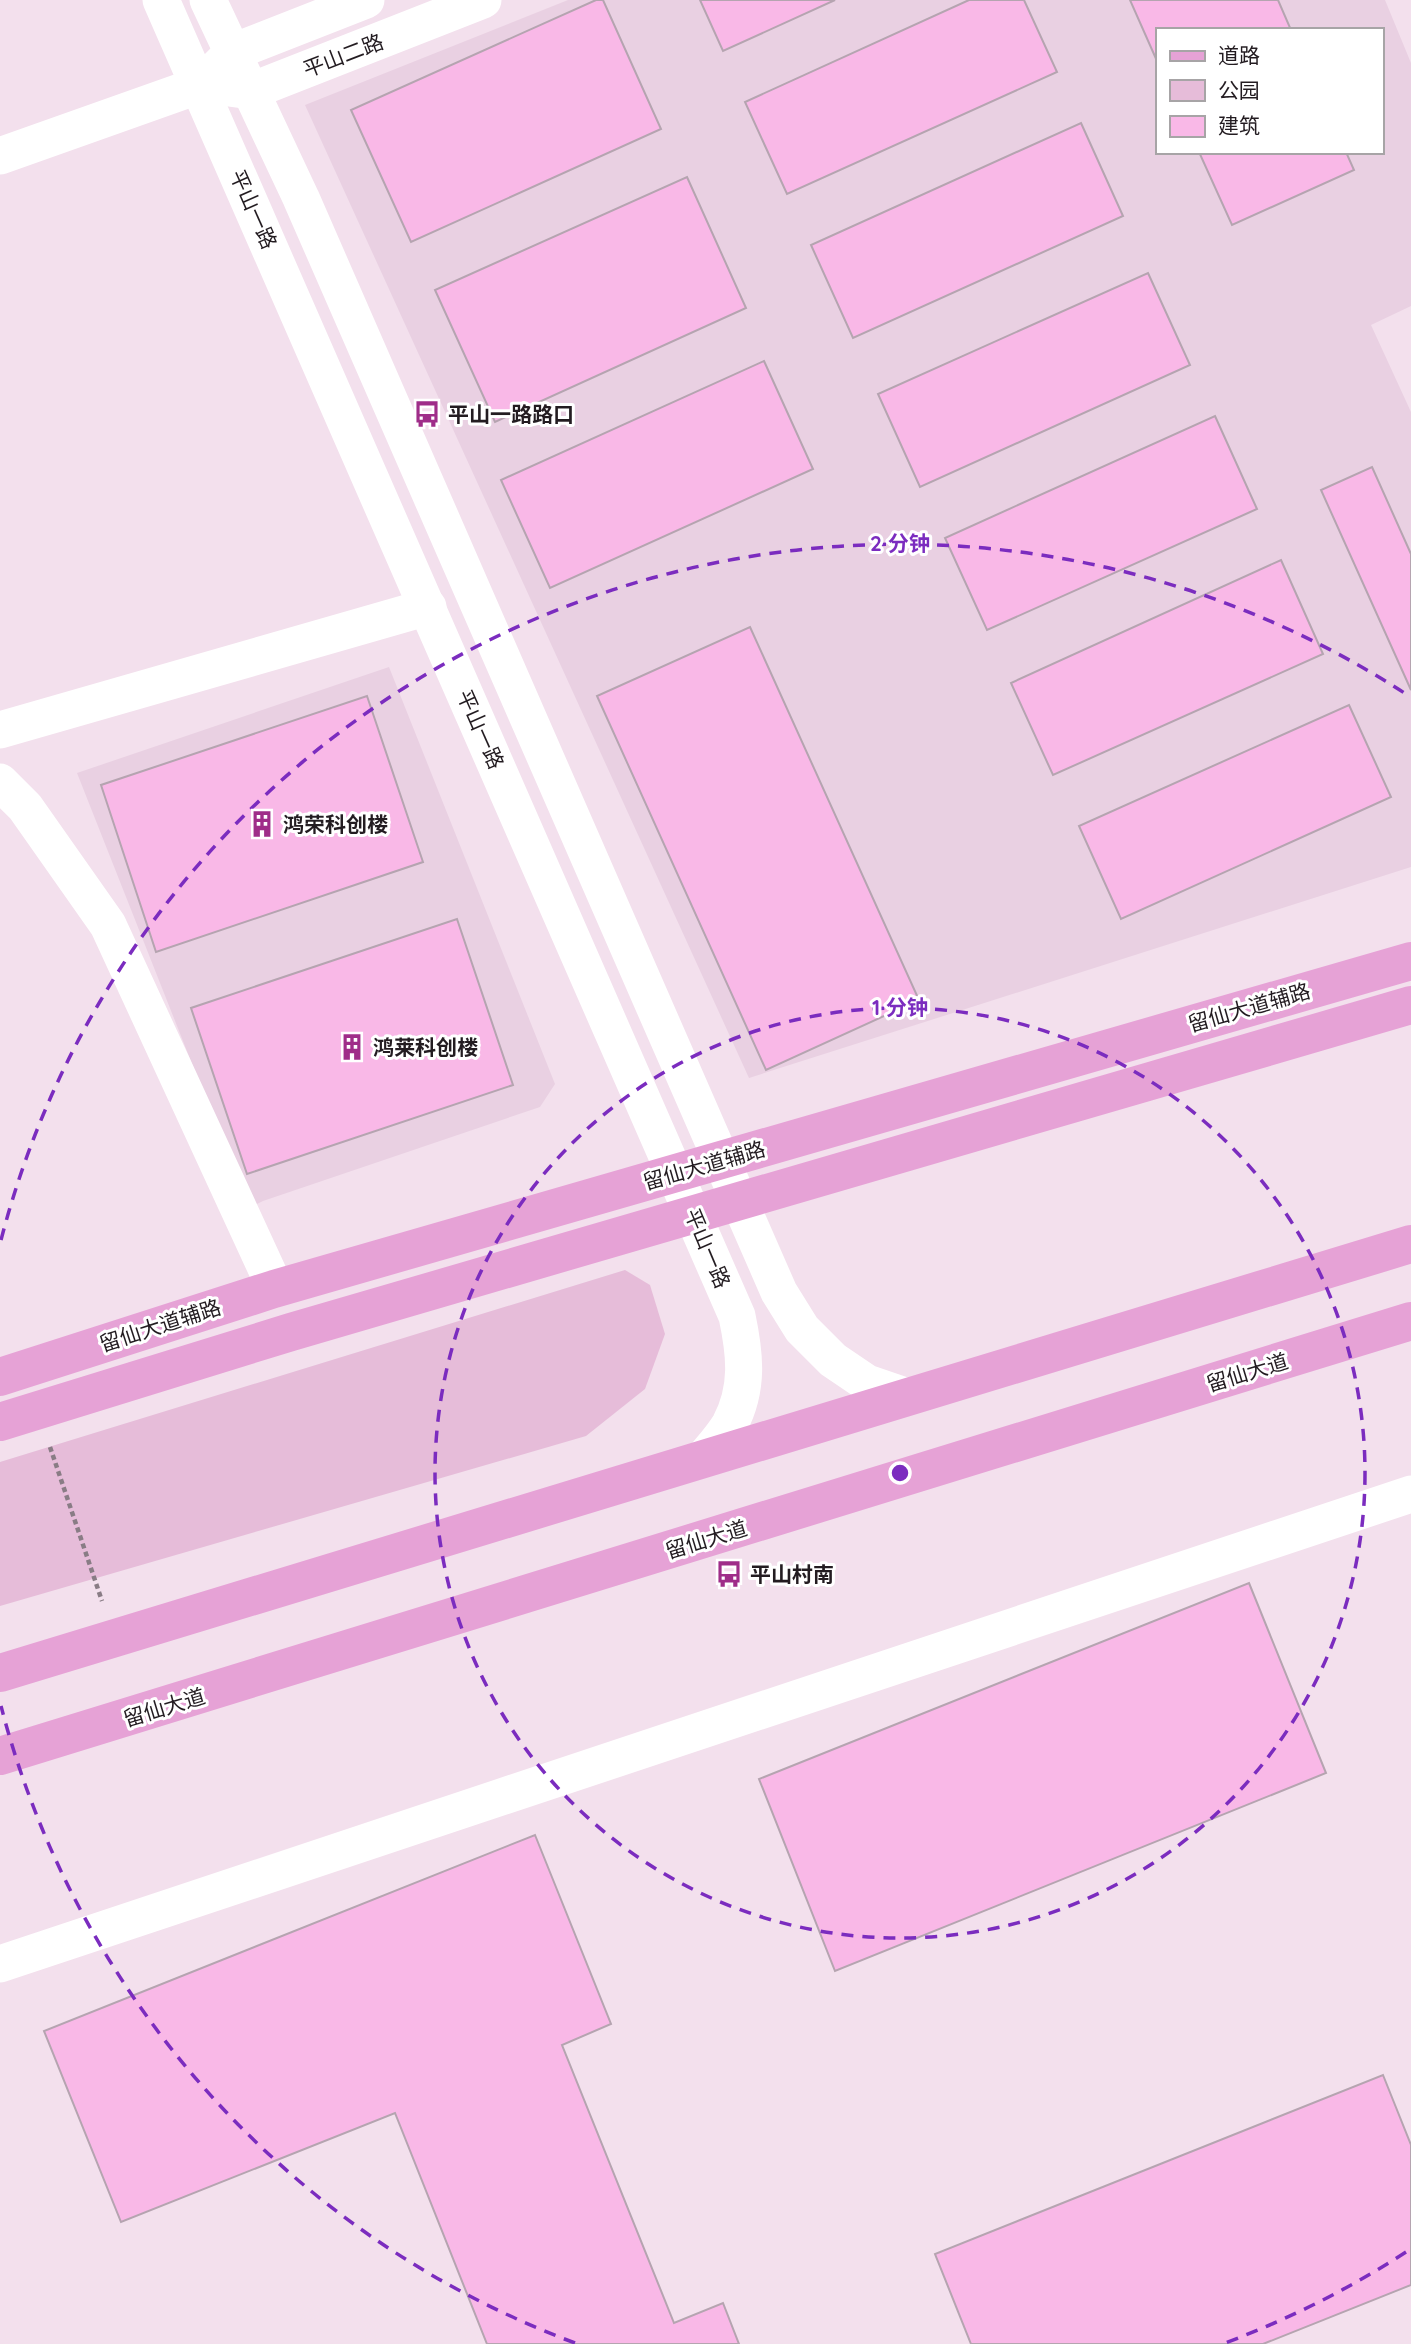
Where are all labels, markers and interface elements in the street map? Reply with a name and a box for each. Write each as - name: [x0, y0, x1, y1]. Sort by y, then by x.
- street label: 平山二路: [299, 28, 387, 82]
- legend: [1156, 28, 1383, 154]
- text: 道路: [1218, 42, 1260, 68]
- text: 公园: [1218, 77, 1260, 103]
- text: 建筑: [1218, 112, 1260, 138]
- street label: 平山一路: [225, 165, 283, 253]
- bus stop icon: 平山一路路口: [412, 399, 442, 429]
- place label: 平山一路路口: [448, 401, 574, 427]
- text: 2 分钟: [870, 530, 930, 556]
- street label: 平山一路: [452, 685, 510, 773]
- building icon: 鸿荣科创楼: [247, 809, 277, 839]
- place label: 鸿荣科创楼: [283, 811, 388, 837]
- street label: 留仙大道辅路: [1185, 977, 1313, 1037]
- text: 1 分钟: [872, 994, 928, 1020]
- building icon: 鸿莱科创楼: [337, 1032, 367, 1062]
- place label: 鸿莱科创楼: [373, 1034, 478, 1060]
- street label: 留仙大道辅路: [640, 1135, 768, 1195]
- street label: 平山一路: [680, 1204, 736, 1292]
- street label: 留仙大道辅路: [96, 1293, 224, 1357]
- street label: 留仙大道: [1203, 1347, 1291, 1397]
- centre of rings: [888, 1461, 912, 1485]
- street label: 留仙大道: [662, 1514, 750, 1564]
- bus stop icon: 平山村南: [714, 1559, 744, 1589]
- place label: 平山村南: [750, 1561, 834, 1587]
- street label: 留仙大道: [120, 1682, 208, 1732]

